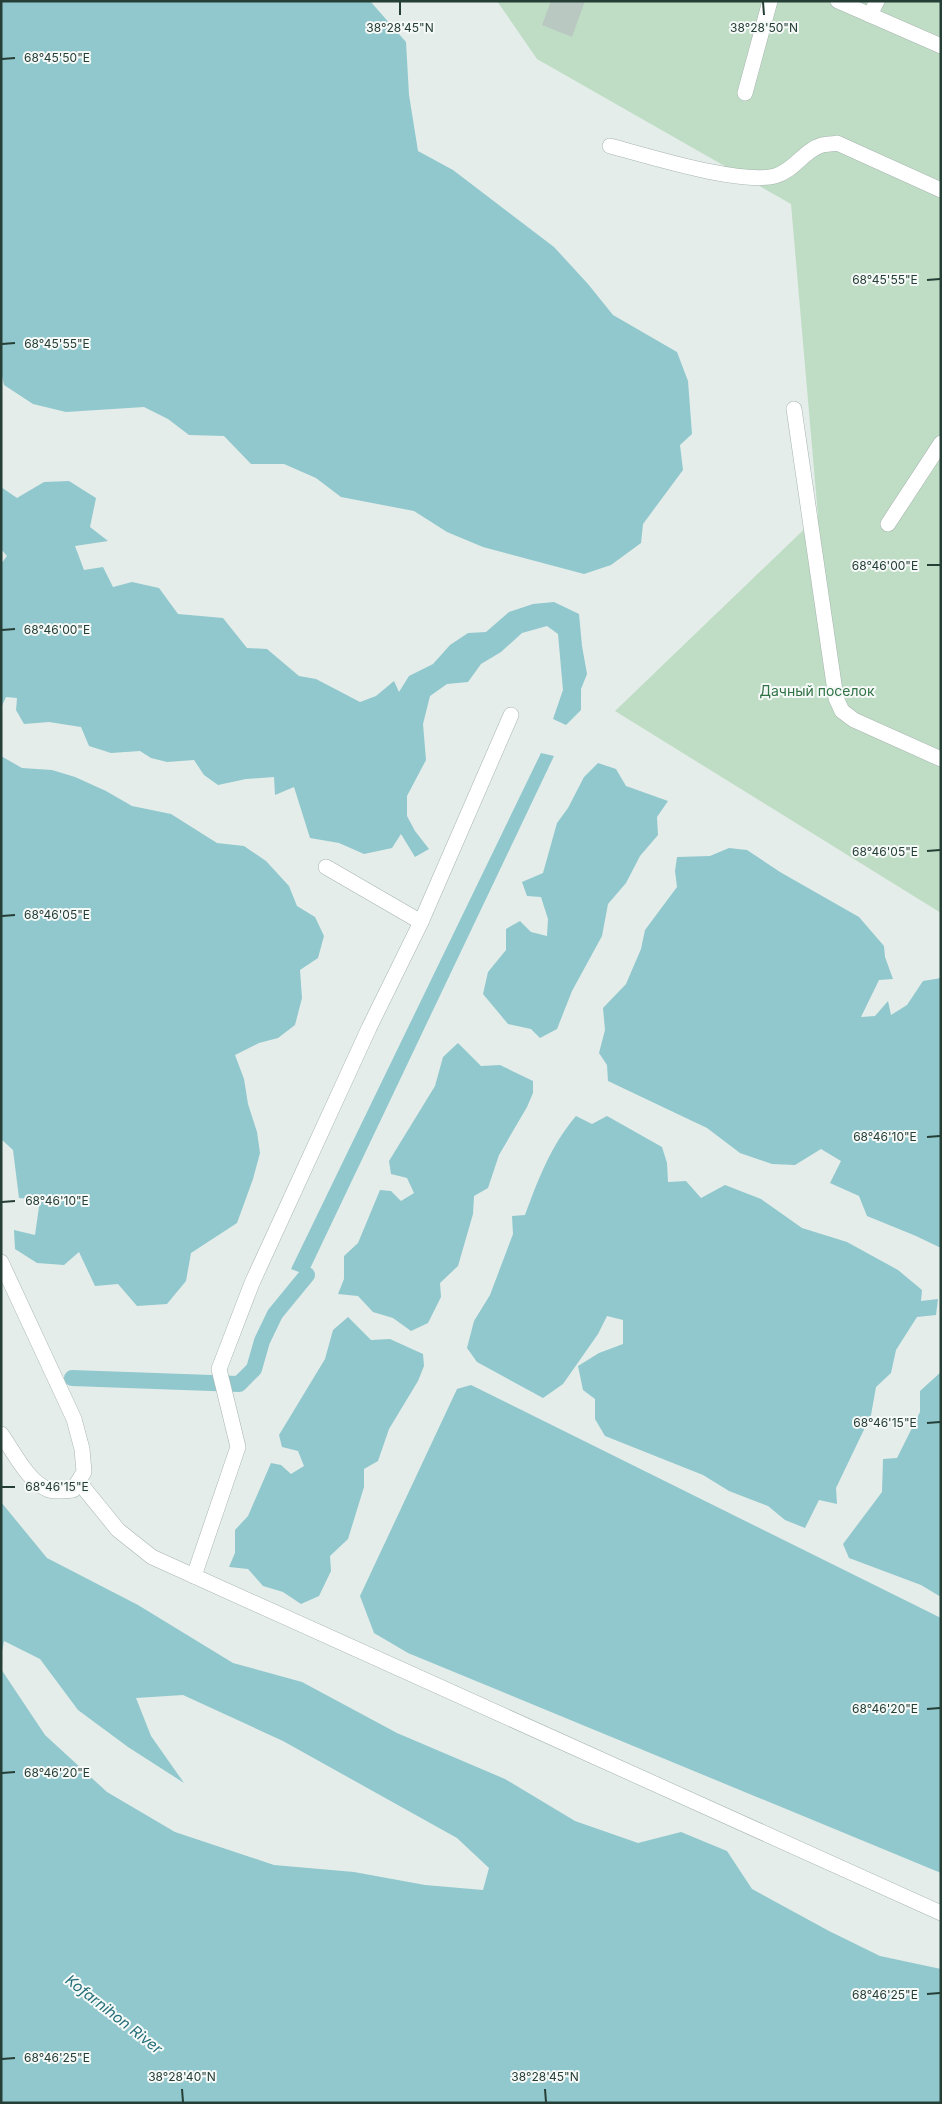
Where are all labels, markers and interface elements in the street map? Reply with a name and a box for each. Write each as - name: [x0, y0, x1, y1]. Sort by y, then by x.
- text: 38°28'45"N: [366, 20, 434, 35]
- text: 38°28'50"N: [730, 20, 798, 35]
- text: 68°45'50"E: [24, 50, 90, 65]
- text: 68°45'55"E: [852, 272, 918, 287]
- text: 68°45'55"E: [24, 336, 90, 351]
- text: 68°46'00"E: [852, 558, 918, 573]
- text: 68°46'00"E: [24, 622, 90, 637]
- park label: Дачный поселок: [759, 682, 875, 699]
- text: 68°46'05"E: [852, 844, 918, 859]
- text: 68°46'05"E: [24, 907, 90, 922]
- text: 68°46'10"E: [853, 1129, 917, 1144]
- text: 68°46'10"E: [25, 1193, 89, 1208]
- text: 68°46'15"E: [853, 1415, 917, 1430]
- text: 68°46'15"E: [25, 1479, 89, 1494]
- text: 68°46'20"E: [852, 1701, 918, 1716]
- text: 68°46'20"E: [24, 1765, 90, 1780]
- water label: Kofarnihon River: [62, 1970, 167, 2058]
- text: 68°46'25"E: [852, 1987, 918, 2002]
- text: 68°46'25"E: [24, 2050, 90, 2065]
- text: 38°28'40"N: [148, 2069, 216, 2084]
- text: 38°28'45"N: [511, 2069, 579, 2084]

